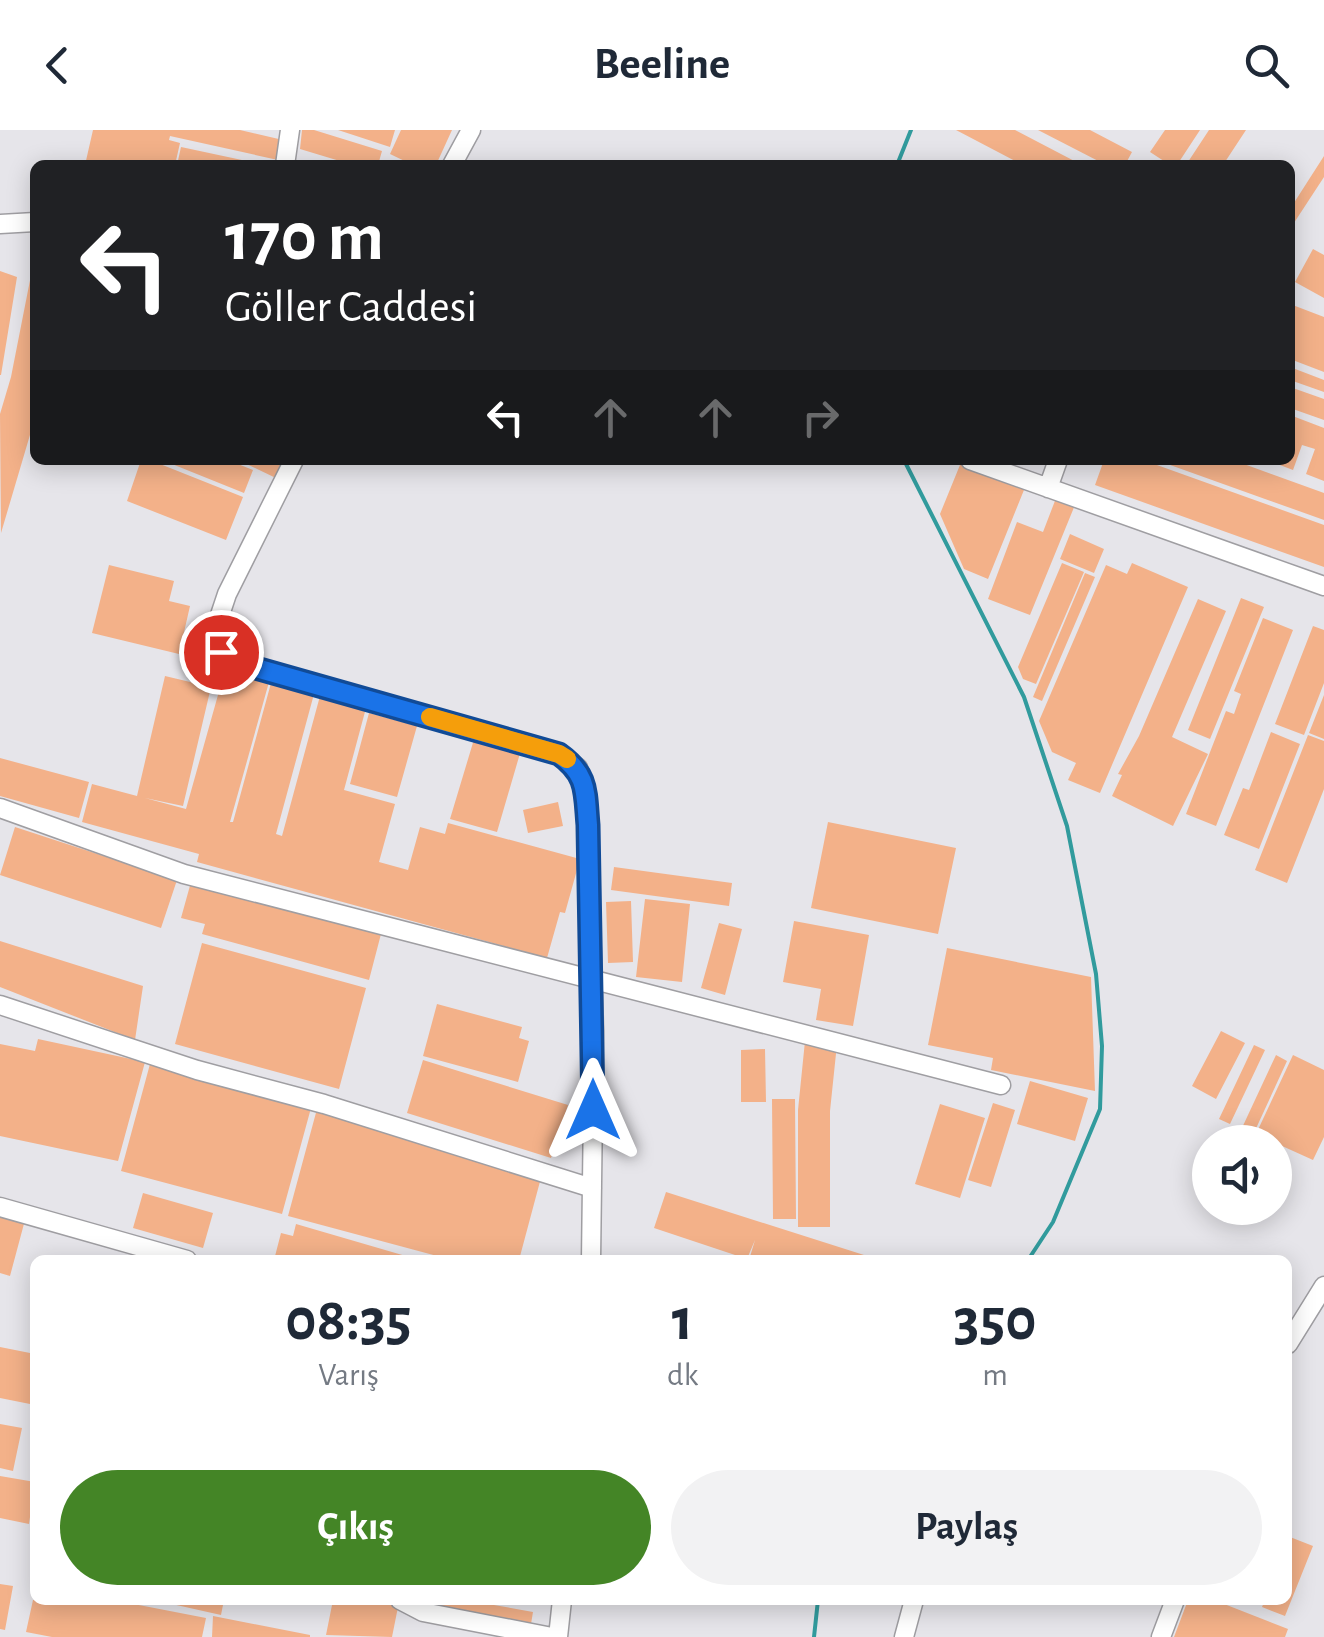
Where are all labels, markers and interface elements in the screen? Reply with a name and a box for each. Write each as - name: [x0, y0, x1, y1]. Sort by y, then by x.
- icon: back: [30, 38, 85, 93]
- icon: search: [1239, 38, 1294, 93]
- text: Beeline: [594, 42, 730, 87]
- icon: left: [60, 200, 190, 330]
- text: 170 m: [225, 203, 384, 273]
- text: Göller Caddesi: [225, 285, 477, 330]
- icon: left: [478, 390, 533, 445]
- icon: ahead: [583, 390, 638, 445]
- icon: ahead: [688, 390, 743, 445]
- icon: right: [793, 390, 848, 445]
- pin: [179, 610, 264, 695]
- icon: arrive: [194, 625, 249, 680]
- position arrow: [541, 1058, 645, 1162]
- map controls: [1192, 1125, 1292, 1225]
- button: sound: [1192, 1125, 1292, 1225]
- text: 08:35: [285, 1291, 412, 1351]
- text: 1: [672, 1291, 693, 1351]
- text: 350: [954, 1291, 1037, 1351]
- text: Varış: [318, 1359, 379, 1391]
- text: dk: [667, 1359, 698, 1391]
- text: m: [982, 1359, 1008, 1391]
- button: Çıkış: [60, 1470, 651, 1585]
- button: Paylaş: [671, 1470, 1262, 1585]

